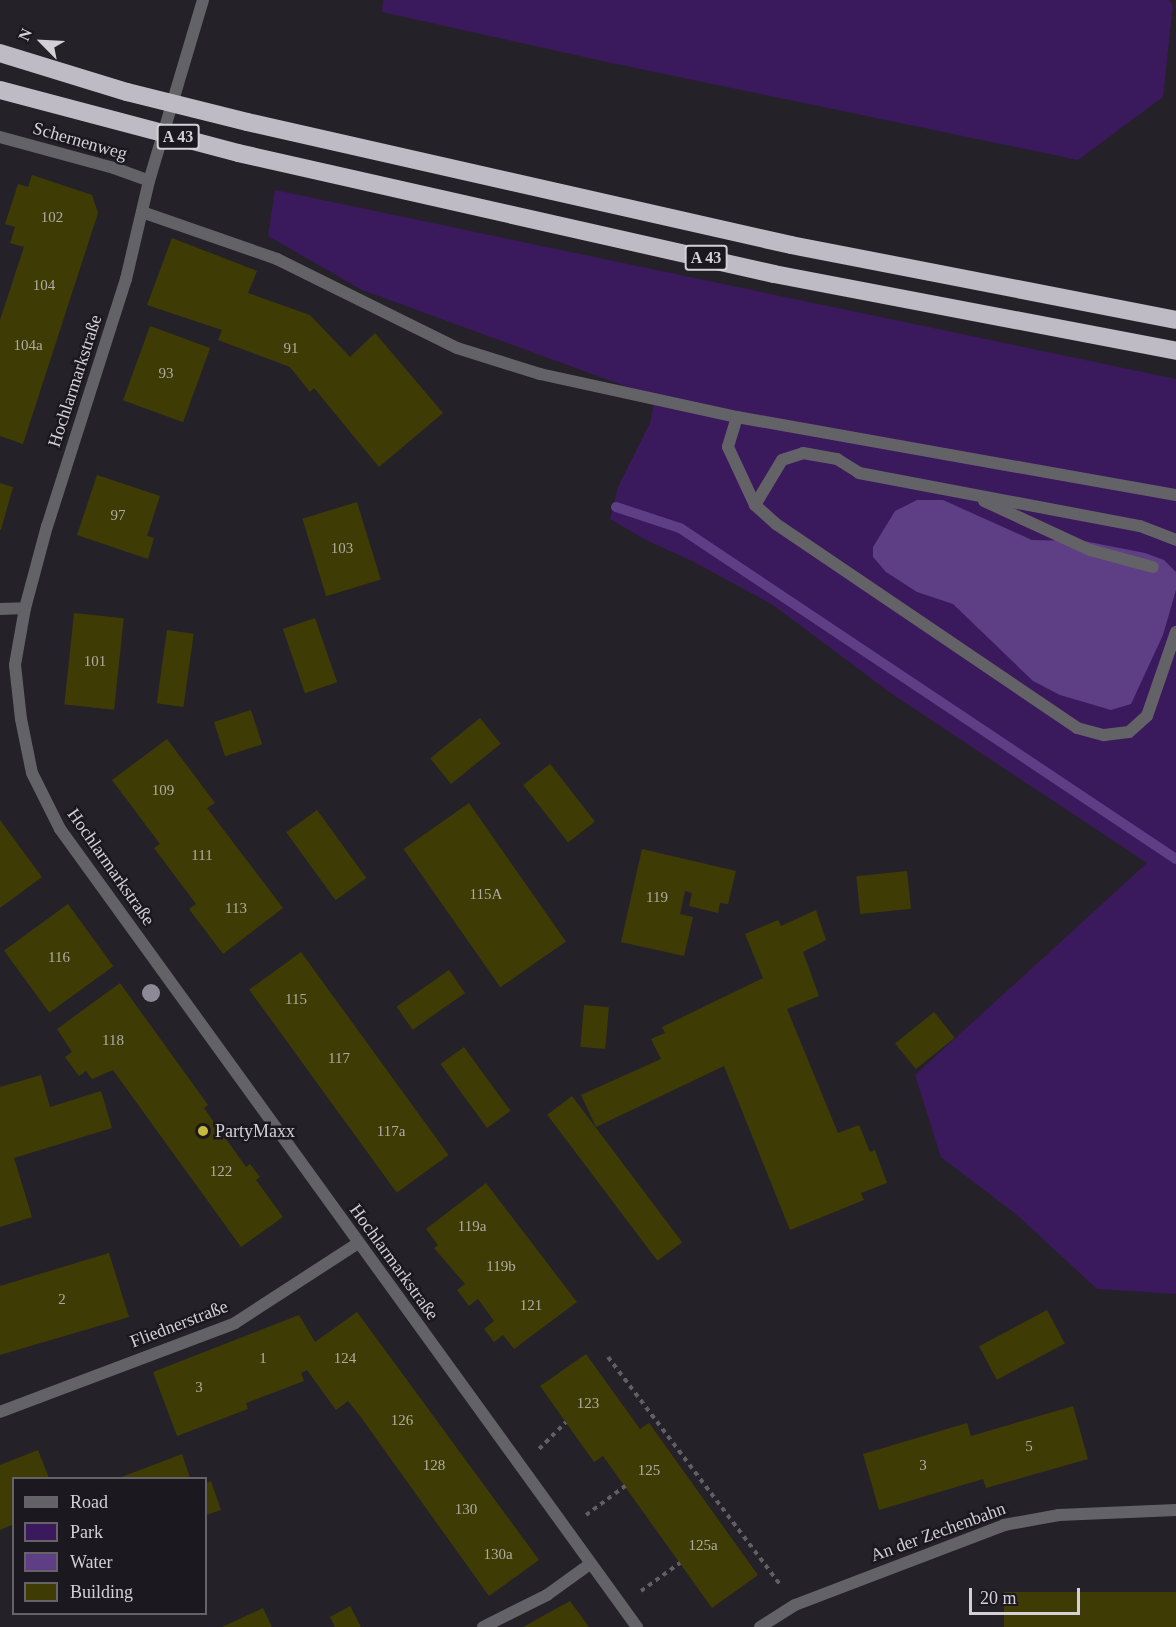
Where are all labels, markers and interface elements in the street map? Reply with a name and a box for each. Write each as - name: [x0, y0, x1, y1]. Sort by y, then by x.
- north arrow: [12, 12, 72, 72]
- text: N: [15, 26, 35, 43]
- street label: Schernenweg: [30, 117, 130, 165]
- road number: A 43: [156, 124, 201, 150]
- house number: 102: [41, 209, 63, 227]
- road number: A 43: [684, 245, 728, 271]
- house number: 104: [33, 277, 55, 295]
- street label: Hochlarmarkstraße: [43, 312, 107, 450]
- house number: 104a: [13, 337, 43, 355]
- house number: 91: [284, 340, 298, 358]
- house number: 93: [158, 365, 174, 383]
- house number: 97: [110, 507, 126, 525]
- house number: 103: [331, 540, 353, 558]
- house number: 101: [84, 653, 106, 671]
- house number: 109: [152, 782, 174, 800]
- street label: Hochlarmarkstraße: [63, 804, 159, 930]
- house number: 111: [191, 847, 213, 865]
- house number: 115A: [470, 886, 502, 904]
- house number: 119: [646, 889, 668, 907]
- house number: 113: [225, 900, 247, 918]
- house number: 116: [48, 949, 70, 967]
- house number: 115: [285, 991, 307, 1009]
- house number: 118: [102, 1032, 124, 1050]
- house number: 117: [328, 1050, 350, 1068]
- place label: PartyMaxx: [215, 1120, 295, 1142]
- house number: 117a: [377, 1123, 405, 1141]
- marker: PartyMaxx: [196, 1124, 210, 1138]
- house number: 122: [210, 1163, 232, 1181]
- street label: Hochlarmarkstraße: [345, 1200, 443, 1324]
- house number: 119a: [458, 1218, 486, 1236]
- house number: 119b: [486, 1258, 516, 1276]
- house number: 2: [58, 1291, 66, 1309]
- street label: Fliednerstraße: [127, 1295, 231, 1353]
- house number: 121: [520, 1297, 542, 1315]
- house number: 1: [259, 1350, 267, 1368]
- house number: 124: [334, 1350, 356, 1368]
- house number: 3: [195, 1379, 203, 1397]
- house number: 123: [577, 1395, 599, 1413]
- house number: 126: [391, 1412, 413, 1430]
- house number: 5: [1025, 1438, 1033, 1456]
- house number: 128: [423, 1457, 445, 1475]
- house number: 3: [919, 1457, 927, 1475]
- house number: 125: [638, 1462, 660, 1480]
- legend: [12, 1477, 207, 1615]
- text: Road: [70, 1492, 108, 1512]
- street label: An der Zechenbahn: [868, 1498, 1008, 1566]
- house number: 130: [455, 1501, 477, 1519]
- text: Park: [70, 1522, 103, 1542]
- house number: 125a: [688, 1537, 718, 1555]
- house number: 130a: [483, 1546, 513, 1564]
- text: Water: [70, 1552, 113, 1572]
- scale bar: [972, 1576, 1083, 1614]
- text: Building: [70, 1582, 133, 1602]
- text: 20 m: [980, 1588, 1017, 1608]

